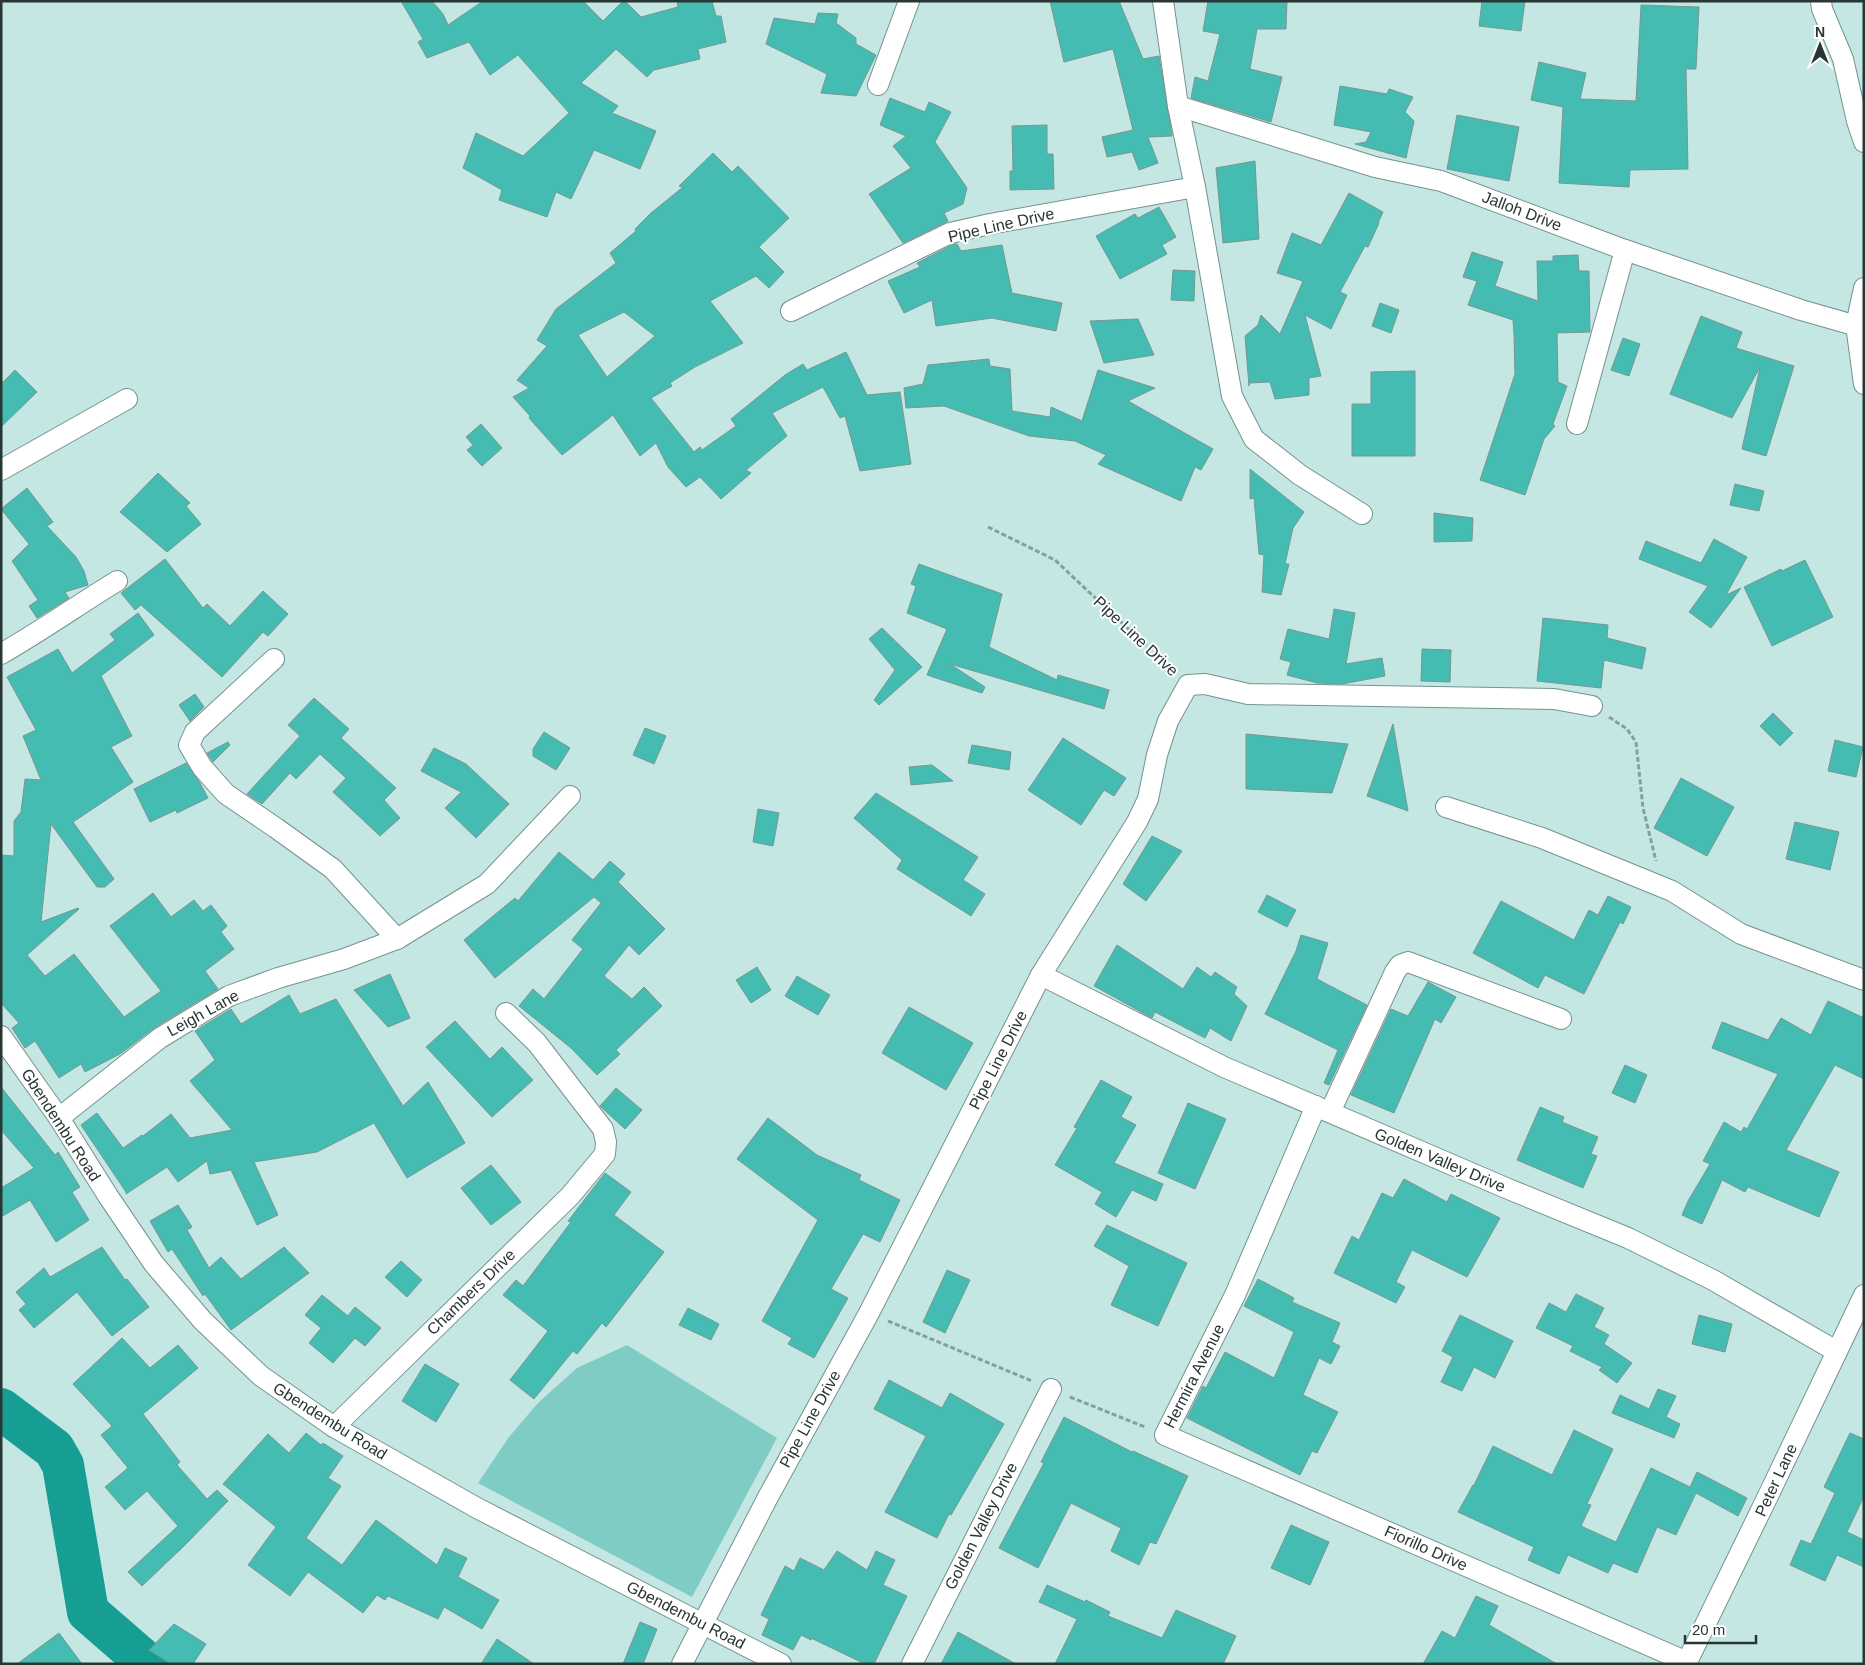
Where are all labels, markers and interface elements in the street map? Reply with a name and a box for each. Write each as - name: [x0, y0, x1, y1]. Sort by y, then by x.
- north arrow: [1795, 20, 1845, 70]
- text: N: [1815, 24, 1825, 40]
- street label: Jalloh Drive: [1480, 188, 1564, 234]
- street label: Pipe Line Drive: [946, 204, 1056, 245]
- street label: Pipe Line Drive: [1091, 593, 1182, 679]
- street label: Leigh Lane: [164, 986, 242, 1040]
- street label: Pipe Line Drive: [966, 1008, 1030, 1112]
- street label: Gbendembu Road: [18, 1066, 104, 1184]
- street label: Golden Valley Drive: [1372, 1125, 1508, 1195]
- street label: Chambers Drive: [424, 1246, 519, 1338]
- street label: Hermira Avenue: [1160, 1321, 1228, 1431]
- street label: Pipe Line Drive: [776, 1367, 844, 1471]
- street label: Gbendembu Road: [270, 1379, 390, 1463]
- street label: Peter Lane: [1752, 1441, 1800, 1519]
- street label: Golden Valley Drive: [942, 1460, 1020, 1592]
- street label: Fiorillo Drive: [1382, 1522, 1470, 1574]
- street label: Gbendembu Road: [624, 1578, 748, 1652]
- scale bar: [1685, 1612, 1756, 1644]
- text: 20 m: [1692, 1621, 1725, 1638]

